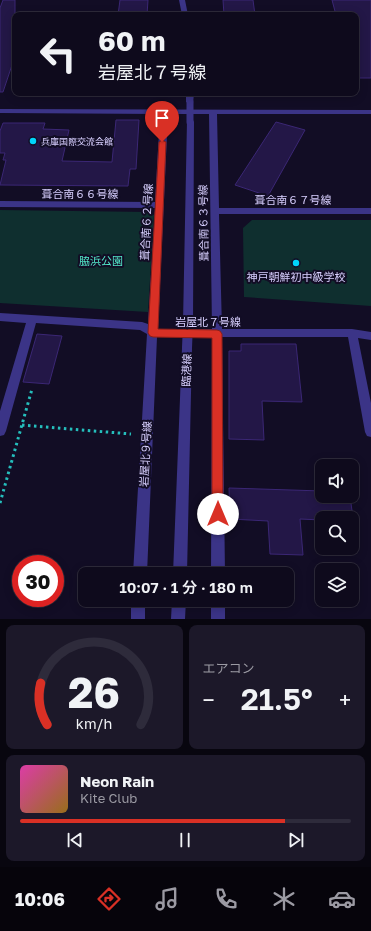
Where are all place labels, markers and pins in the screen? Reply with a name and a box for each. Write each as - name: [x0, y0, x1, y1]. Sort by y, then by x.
- pin: [145, 101, 179, 142]
- marker: 兵庫国際交流会館: [28, 136, 38, 146]
- place label: 兵庫国際交流会館: [41, 136, 113, 147]
- marker: 神戸朝鮮初中級学校: [291, 258, 301, 268]
- place label: 神戸朝鮮初中級学校: [247, 270, 346, 283]

